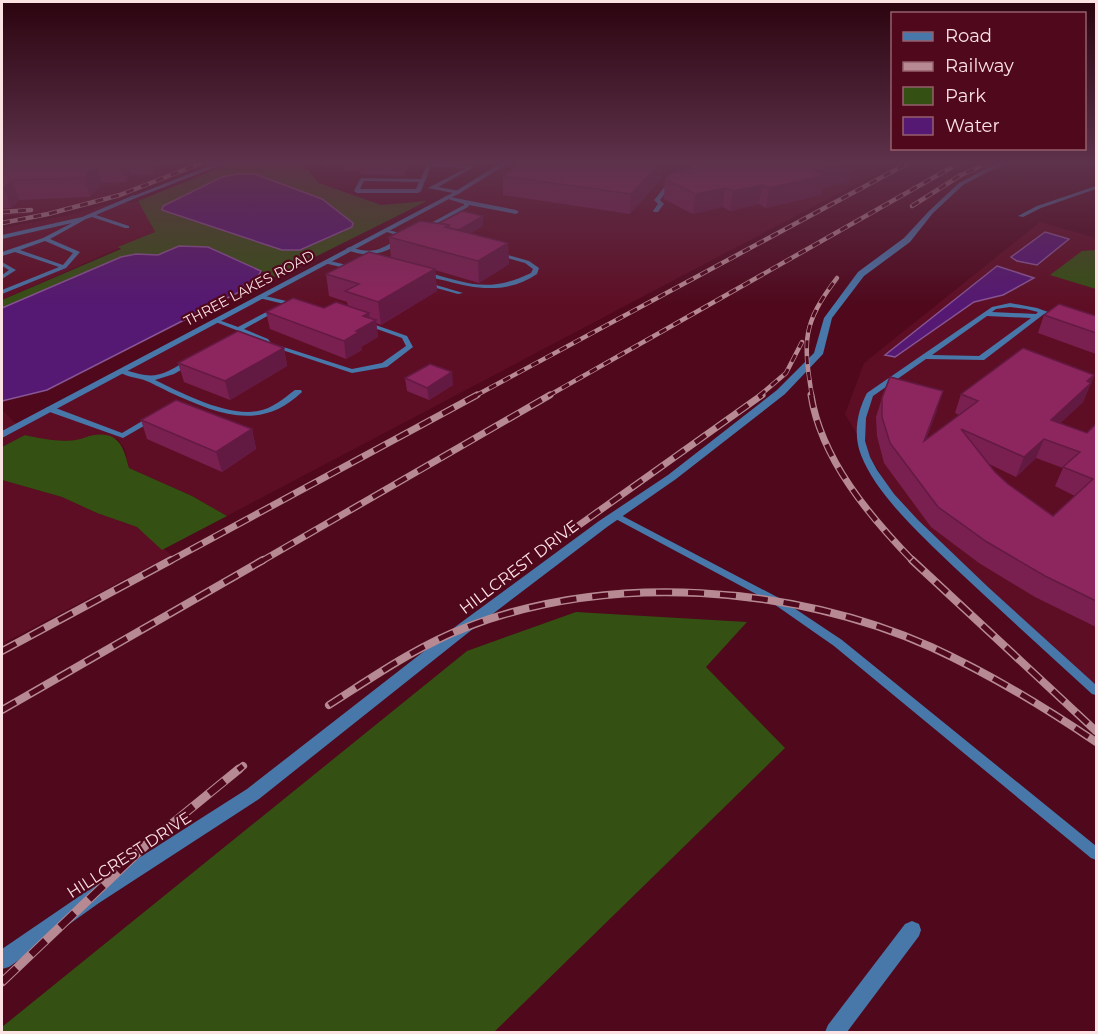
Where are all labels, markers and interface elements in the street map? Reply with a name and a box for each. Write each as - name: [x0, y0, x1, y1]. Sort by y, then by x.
- legend: [891, 12, 1086, 150]
- text: Road: [945, 25, 992, 47]
- text: Railway: [945, 55, 1014, 77]
- text: Park: [945, 85, 986, 107]
- text: Water: [945, 115, 1000, 137]
- street label: THREE LAKES ROAD: [181, 246, 317, 330]
- street label: HILLCREST DRIVE: [456, 516, 582, 618]
- street label: HILLCREST DRIVE: [63, 808, 195, 902]

